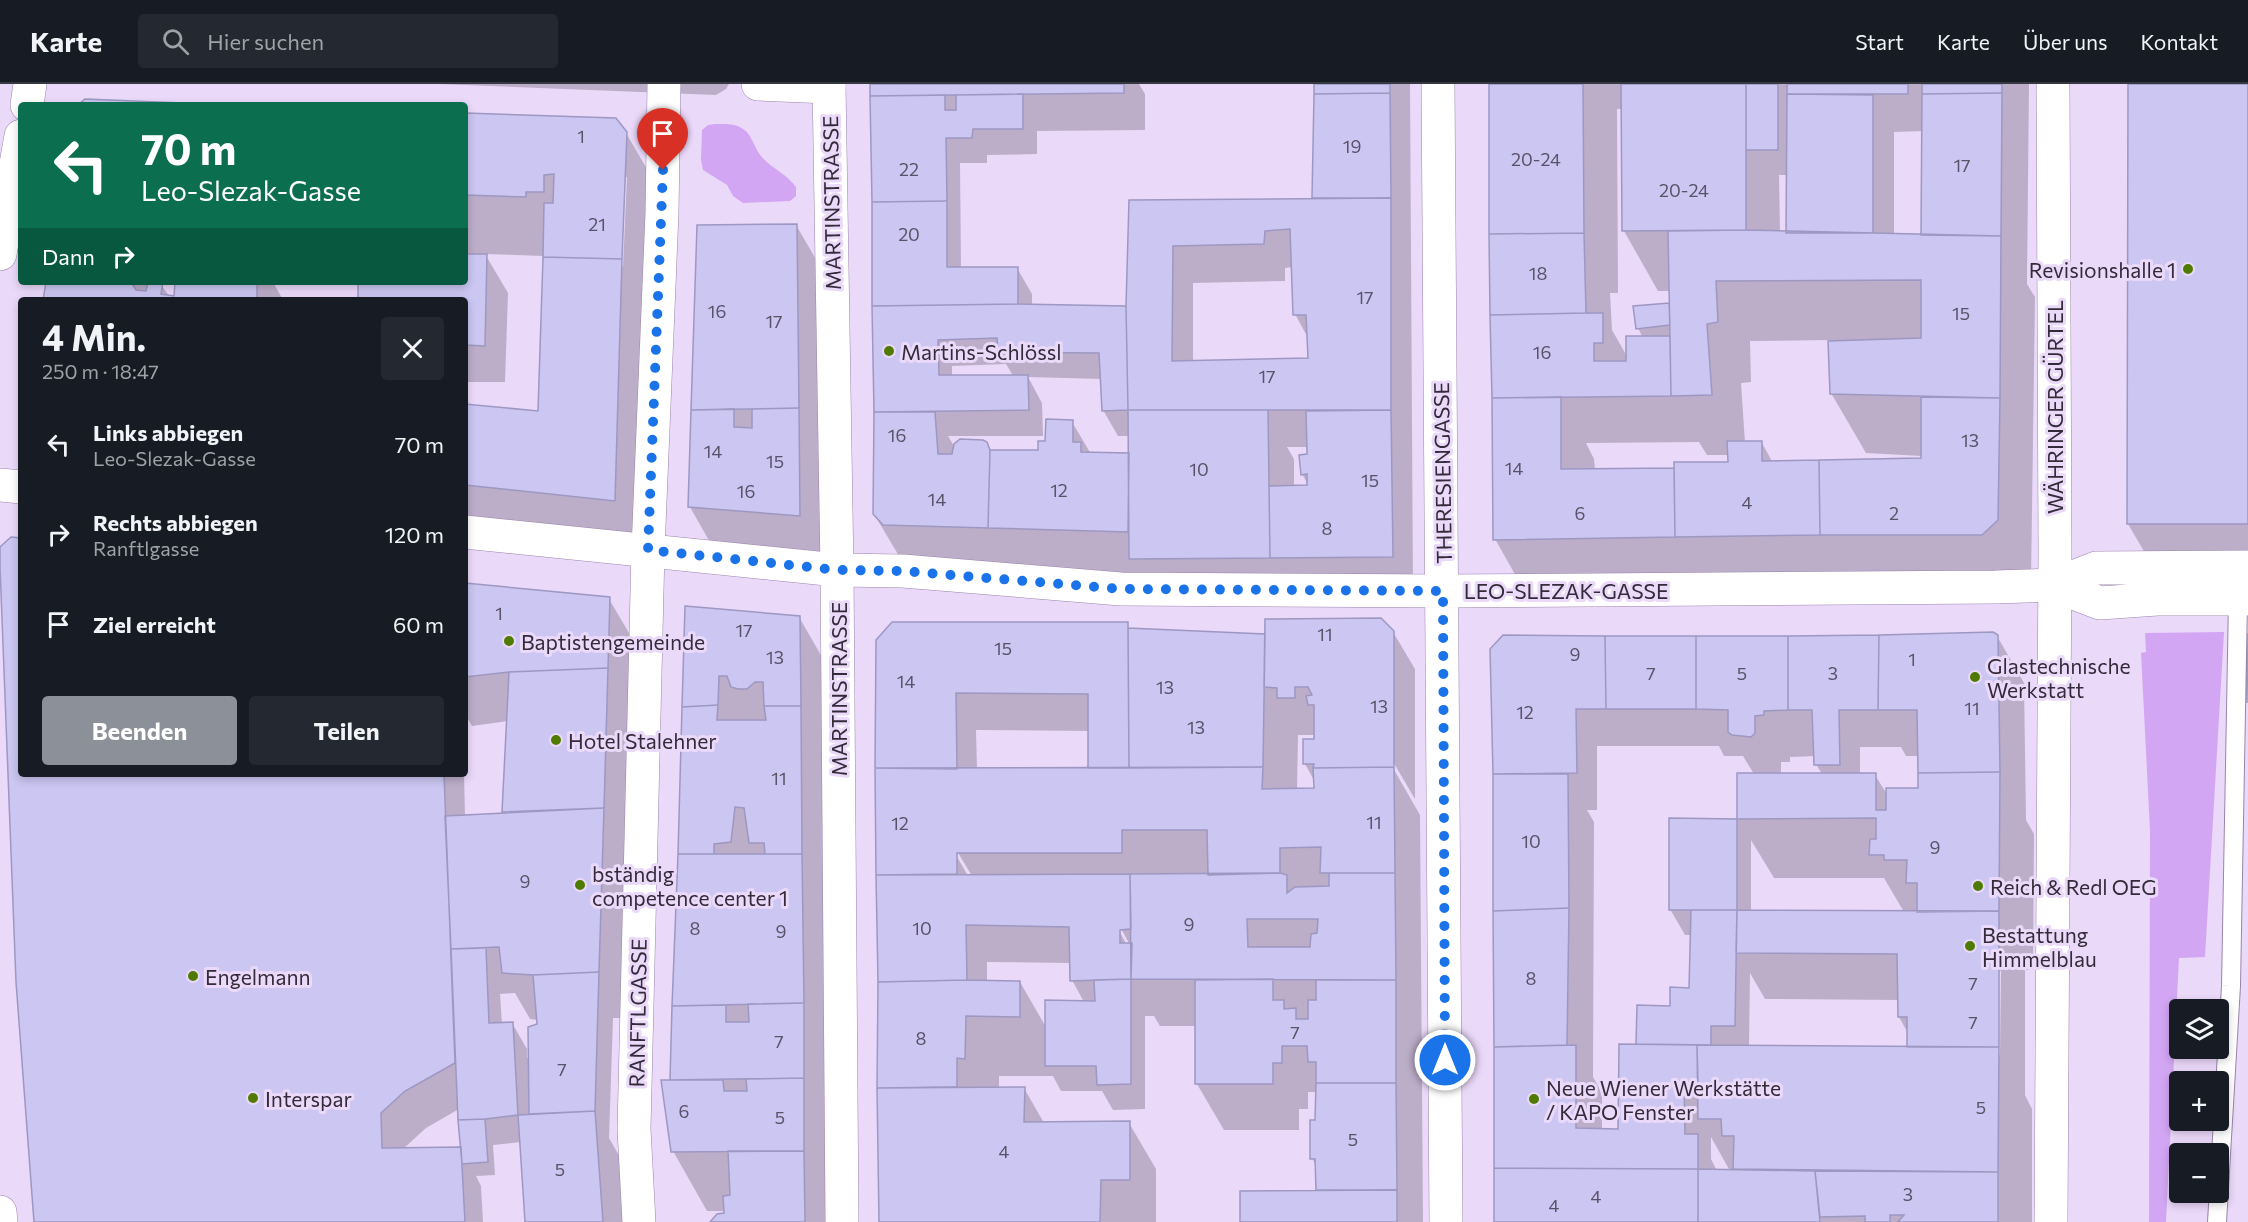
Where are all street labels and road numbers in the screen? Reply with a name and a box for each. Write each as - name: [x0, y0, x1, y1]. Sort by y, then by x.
- street label: MARTINSTRASSE: [817, 116, 845, 290]
- street label: WÄHRINGER GÜRTEL: [2042, 300, 2067, 514]
- street label: THERESIENGASSE: [1428, 382, 1456, 564]
- street label: LEO-SLEZAK-GASSE: [1464, 578, 1668, 603]
- street label: MARTINSTRASSE: [826, 602, 851, 776]
- street label: RANFTLGASSE: [623, 939, 651, 1087]

